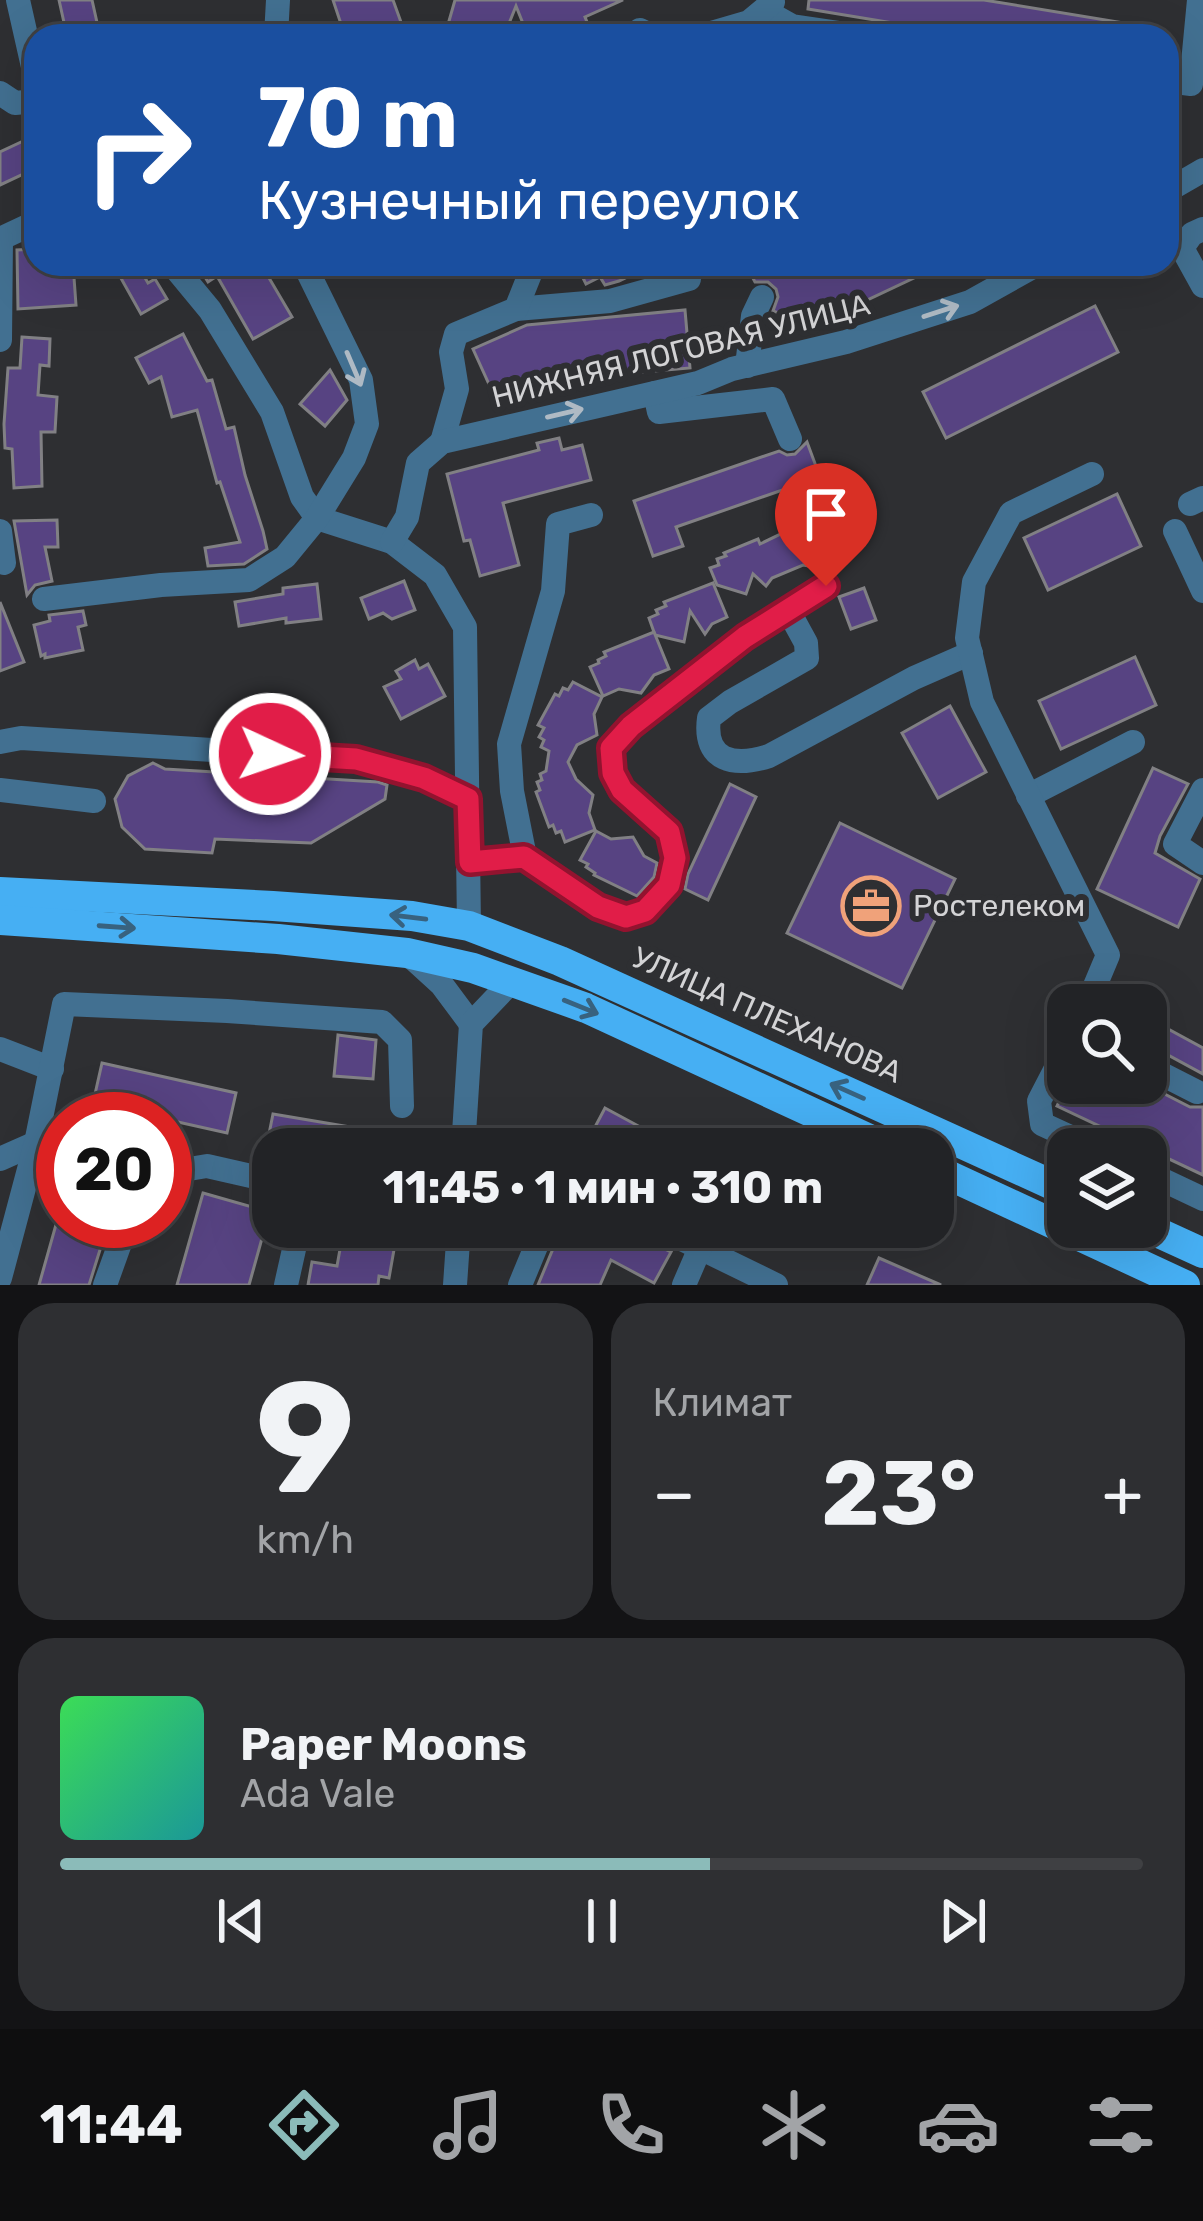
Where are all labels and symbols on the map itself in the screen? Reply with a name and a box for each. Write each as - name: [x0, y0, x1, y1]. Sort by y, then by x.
- street label: НИЖНЯЯ ЛОГОВАЯ УЛИЦА: [488, 287, 874, 415]
- one-way arrow: [921, 299, 959, 321]
- one-way arrow: [345, 350, 366, 387]
- one-way arrow: [546, 401, 584, 424]
- pin: [775, 463, 877, 586]
- position arrow: [207, 691, 333, 817]
- office icon: Ростелеком: [840, 875, 902, 937]
- place label: Ростелеком: [913, 888, 1085, 924]
- one-way arrow: [389, 905, 428, 928]
- one-way arrow: [97, 915, 136, 938]
- street label: УЛИЦА ПЛЕХАНОВА: [627, 939, 907, 1091]
- one-way arrow: [561, 998, 598, 1019]
- one-way arrow: [830, 1079, 866, 1101]
- speed limit sign: 20: [36, 1092, 192, 1248]

